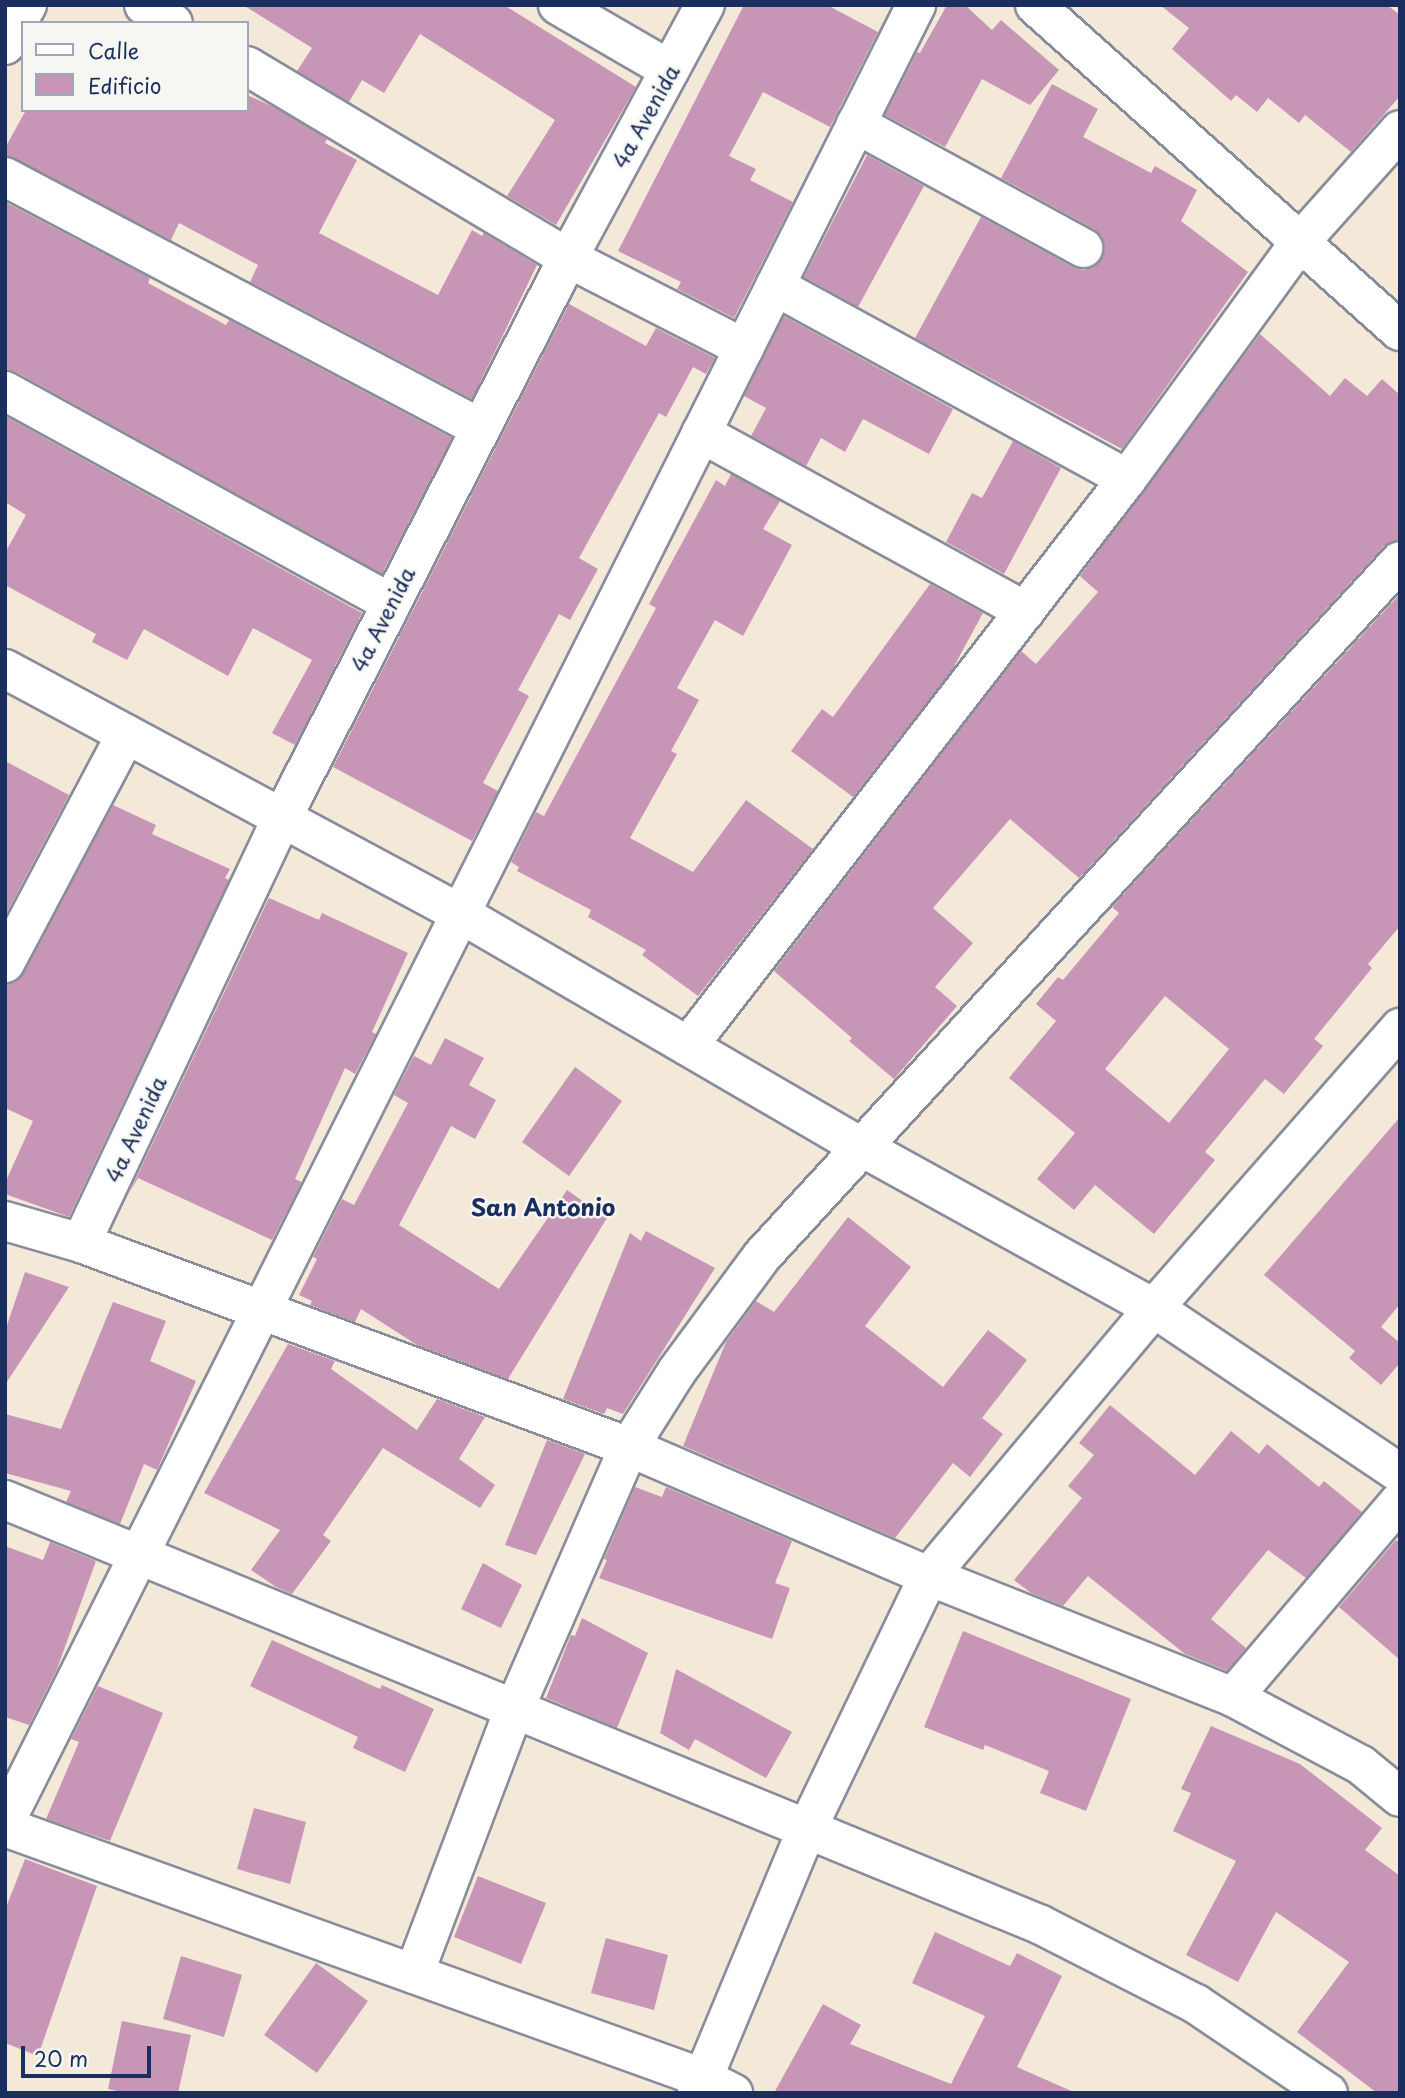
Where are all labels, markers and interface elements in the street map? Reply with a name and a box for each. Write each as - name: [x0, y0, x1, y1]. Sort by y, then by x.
- legend: [21, 21, 248, 112]
- text: Calle: [88, 34, 139, 66]
- street label: 4a Avenida: [606, 60, 684, 172]
- text: Edificio: [88, 69, 161, 101]
- street label: 4a Avenida: [345, 562, 419, 676]
- street label: 4a Avenida: [99, 1072, 171, 1186]
- district label: San Antonio: [471, 1193, 615, 1221]
- scale bar: [24, 2032, 154, 2076]
- text: 20 m: [34, 2042, 88, 2074]

